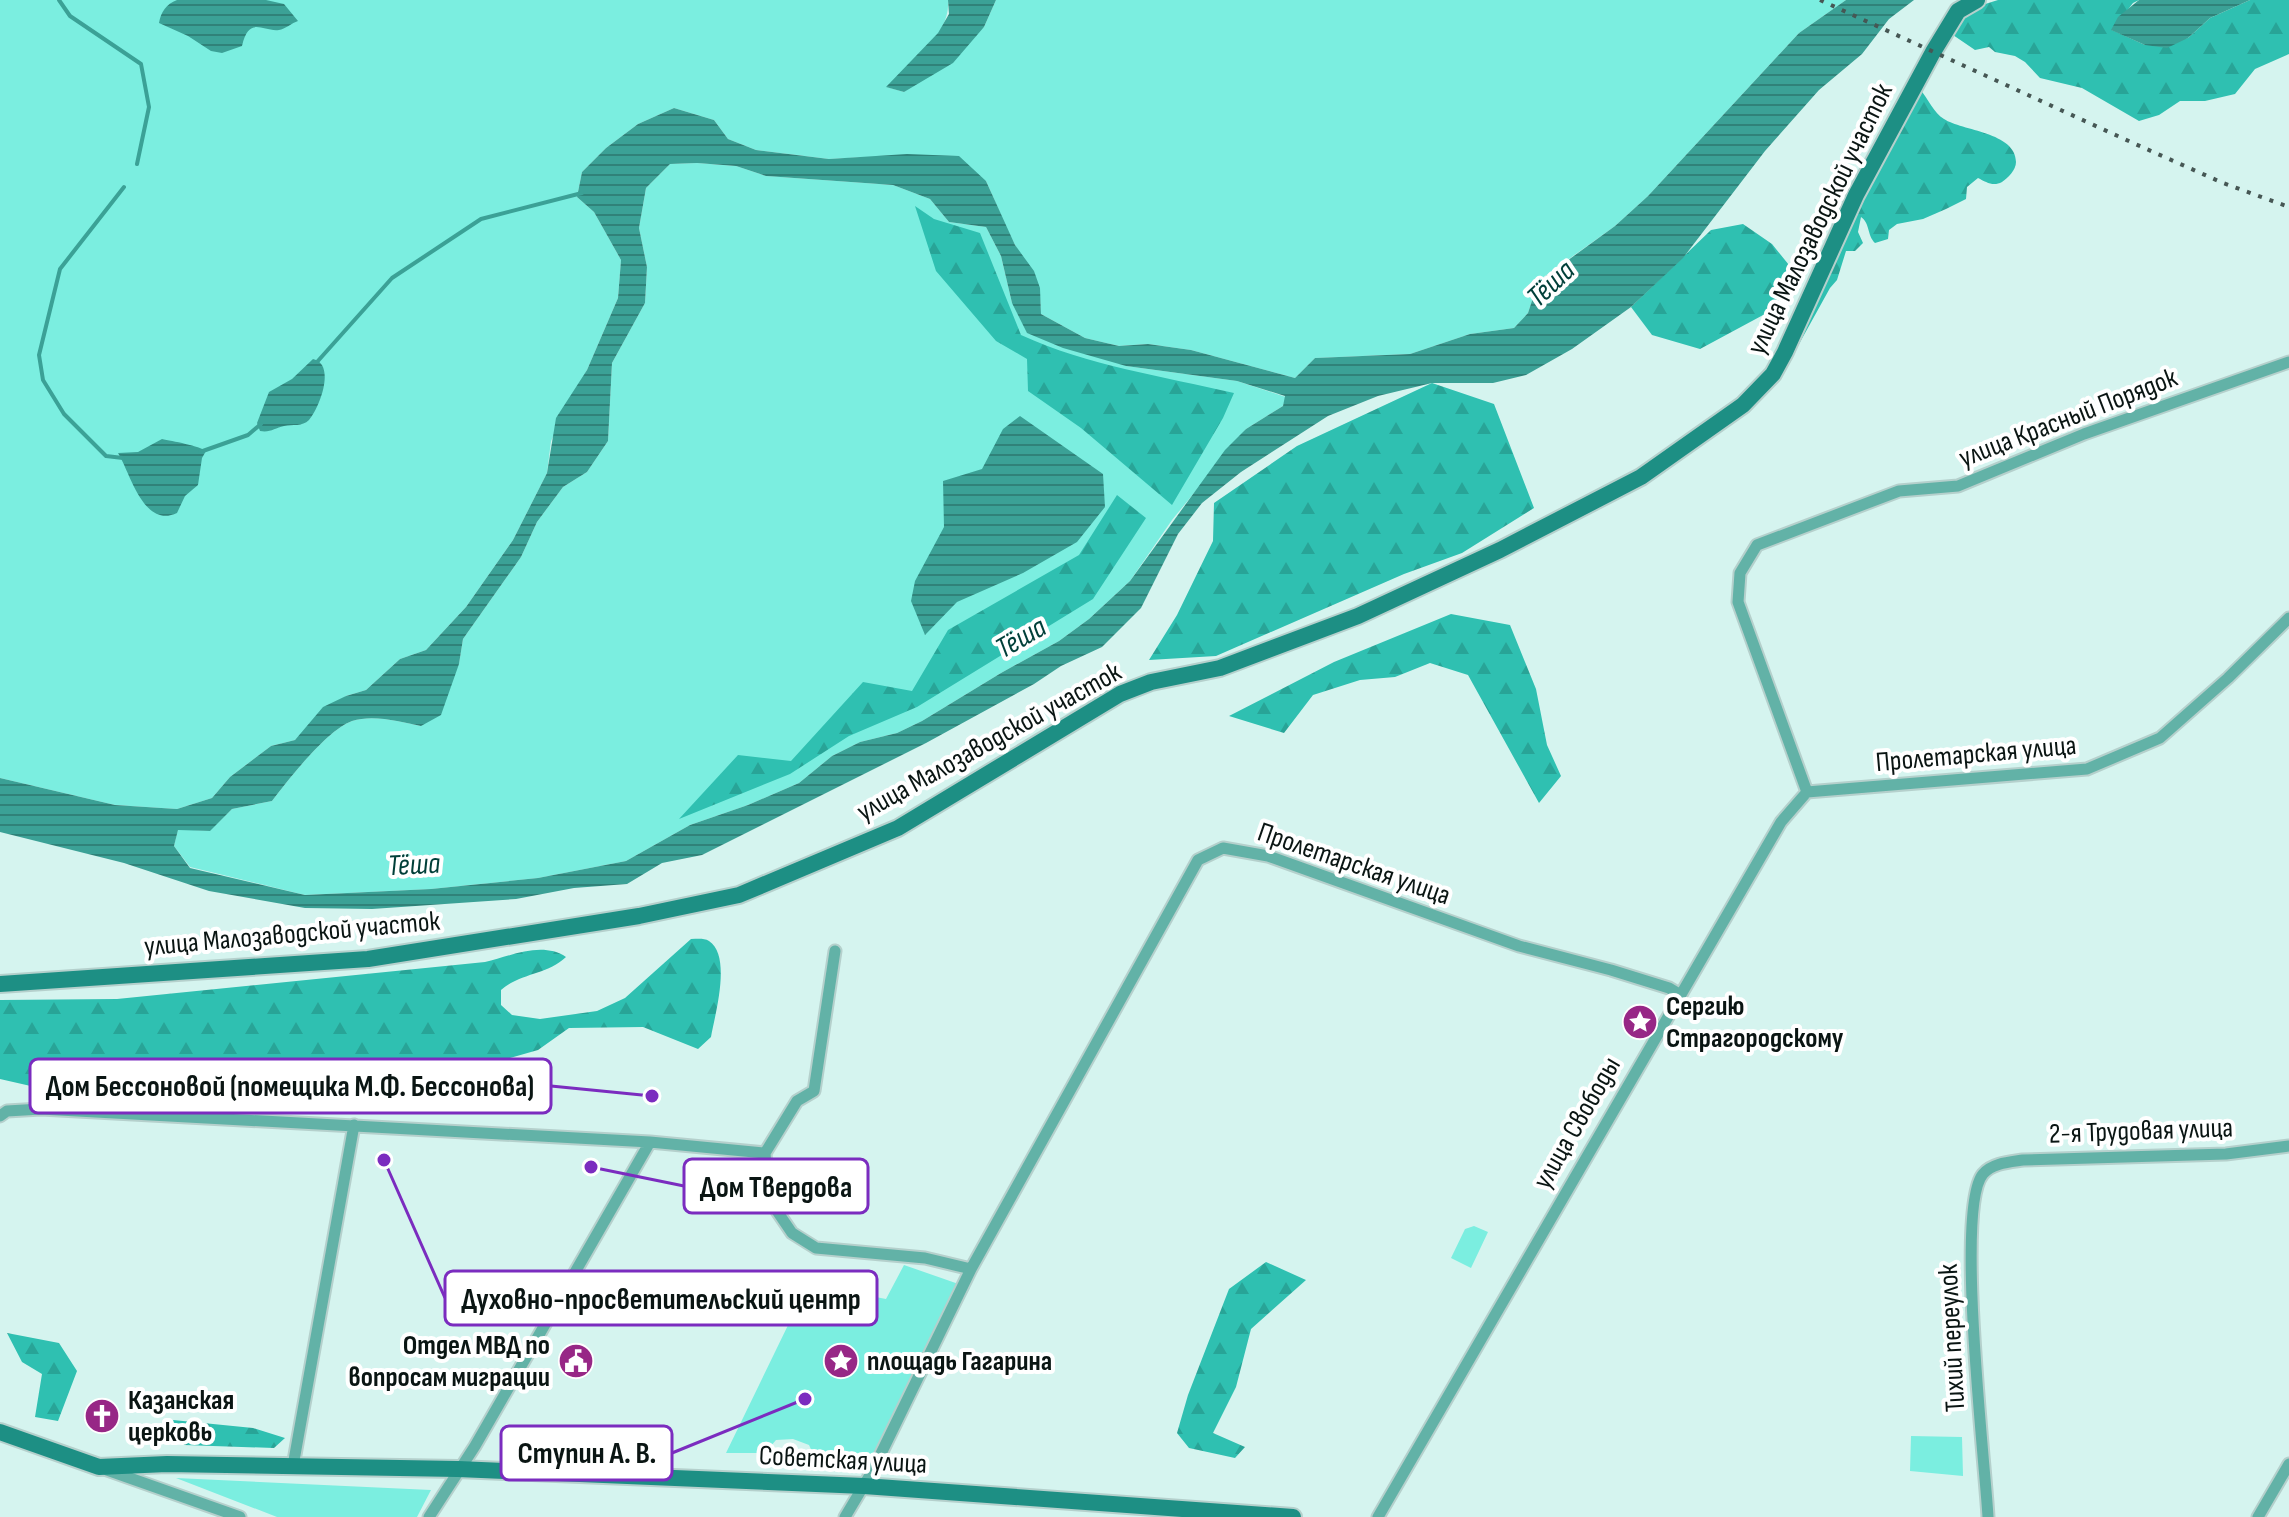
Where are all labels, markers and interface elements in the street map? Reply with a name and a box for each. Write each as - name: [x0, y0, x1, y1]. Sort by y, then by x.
- street label: улица Малозаводской участок: [1740, 78, 1900, 360]
- water label: Тёша: [1520, 253, 1582, 315]
- street label: улица Красный Порядок: [1954, 361, 2182, 475]
- water label: Тёша: [989, 609, 1053, 667]
- street label: улица Малозаводской участок: [851, 655, 1127, 828]
- street label: Пролетарская улица: [1874, 729, 2078, 779]
- street label: Пролетарская улица: [1253, 816, 1455, 912]
- water label: Тёша: [387, 846, 441, 884]
- street label: улица Малозаводской участок: [143, 905, 442, 963]
- place label: Сергию Страгородскому: [1666, 990, 1844, 1055]
- place icon: Сергию Страгородскому: [1621, 1003, 1659, 1041]
- street label: улица Свободы: [1526, 1051, 1628, 1195]
- callout: Дом Бессоновой (помещика М.Ф. Бессонова): [30, 1059, 551, 1113]
- text: Дом Бессоновой (помещика М.Ф. Бессонова): [46, 1069, 534, 1105]
- street label: 2-я Трудовая улица: [2048, 1111, 2234, 1151]
- callout: Дом Твердова: [684, 1159, 868, 1213]
- text: Дом Твердова: [700, 1170, 852, 1206]
- street label: Тихий переулок: [1932, 1263, 1972, 1413]
- callout: Духовно-просветительский центр: [445, 1271, 877, 1325]
- text: Духовно-просветительский центр: [461, 1282, 861, 1318]
- place label: Отдел МВД по вопросам миграции: [349, 1329, 550, 1394]
- public building icon: Отдел МВД по вопросам миграции: [557, 1342, 595, 1380]
- place icon: площадь Гагарина: [822, 1342, 860, 1380]
- place label: площадь Гагарина: [867, 1345, 1052, 1378]
- place label: Казанская церковь: [128, 1384, 234, 1449]
- church icon: Казанская церковь: [83, 1397, 121, 1435]
- callout: Ступин А. В.: [501, 1426, 672, 1480]
- text: Ступин А. В.: [518, 1436, 656, 1472]
- street label: Советская улица: [758, 1439, 928, 1481]

